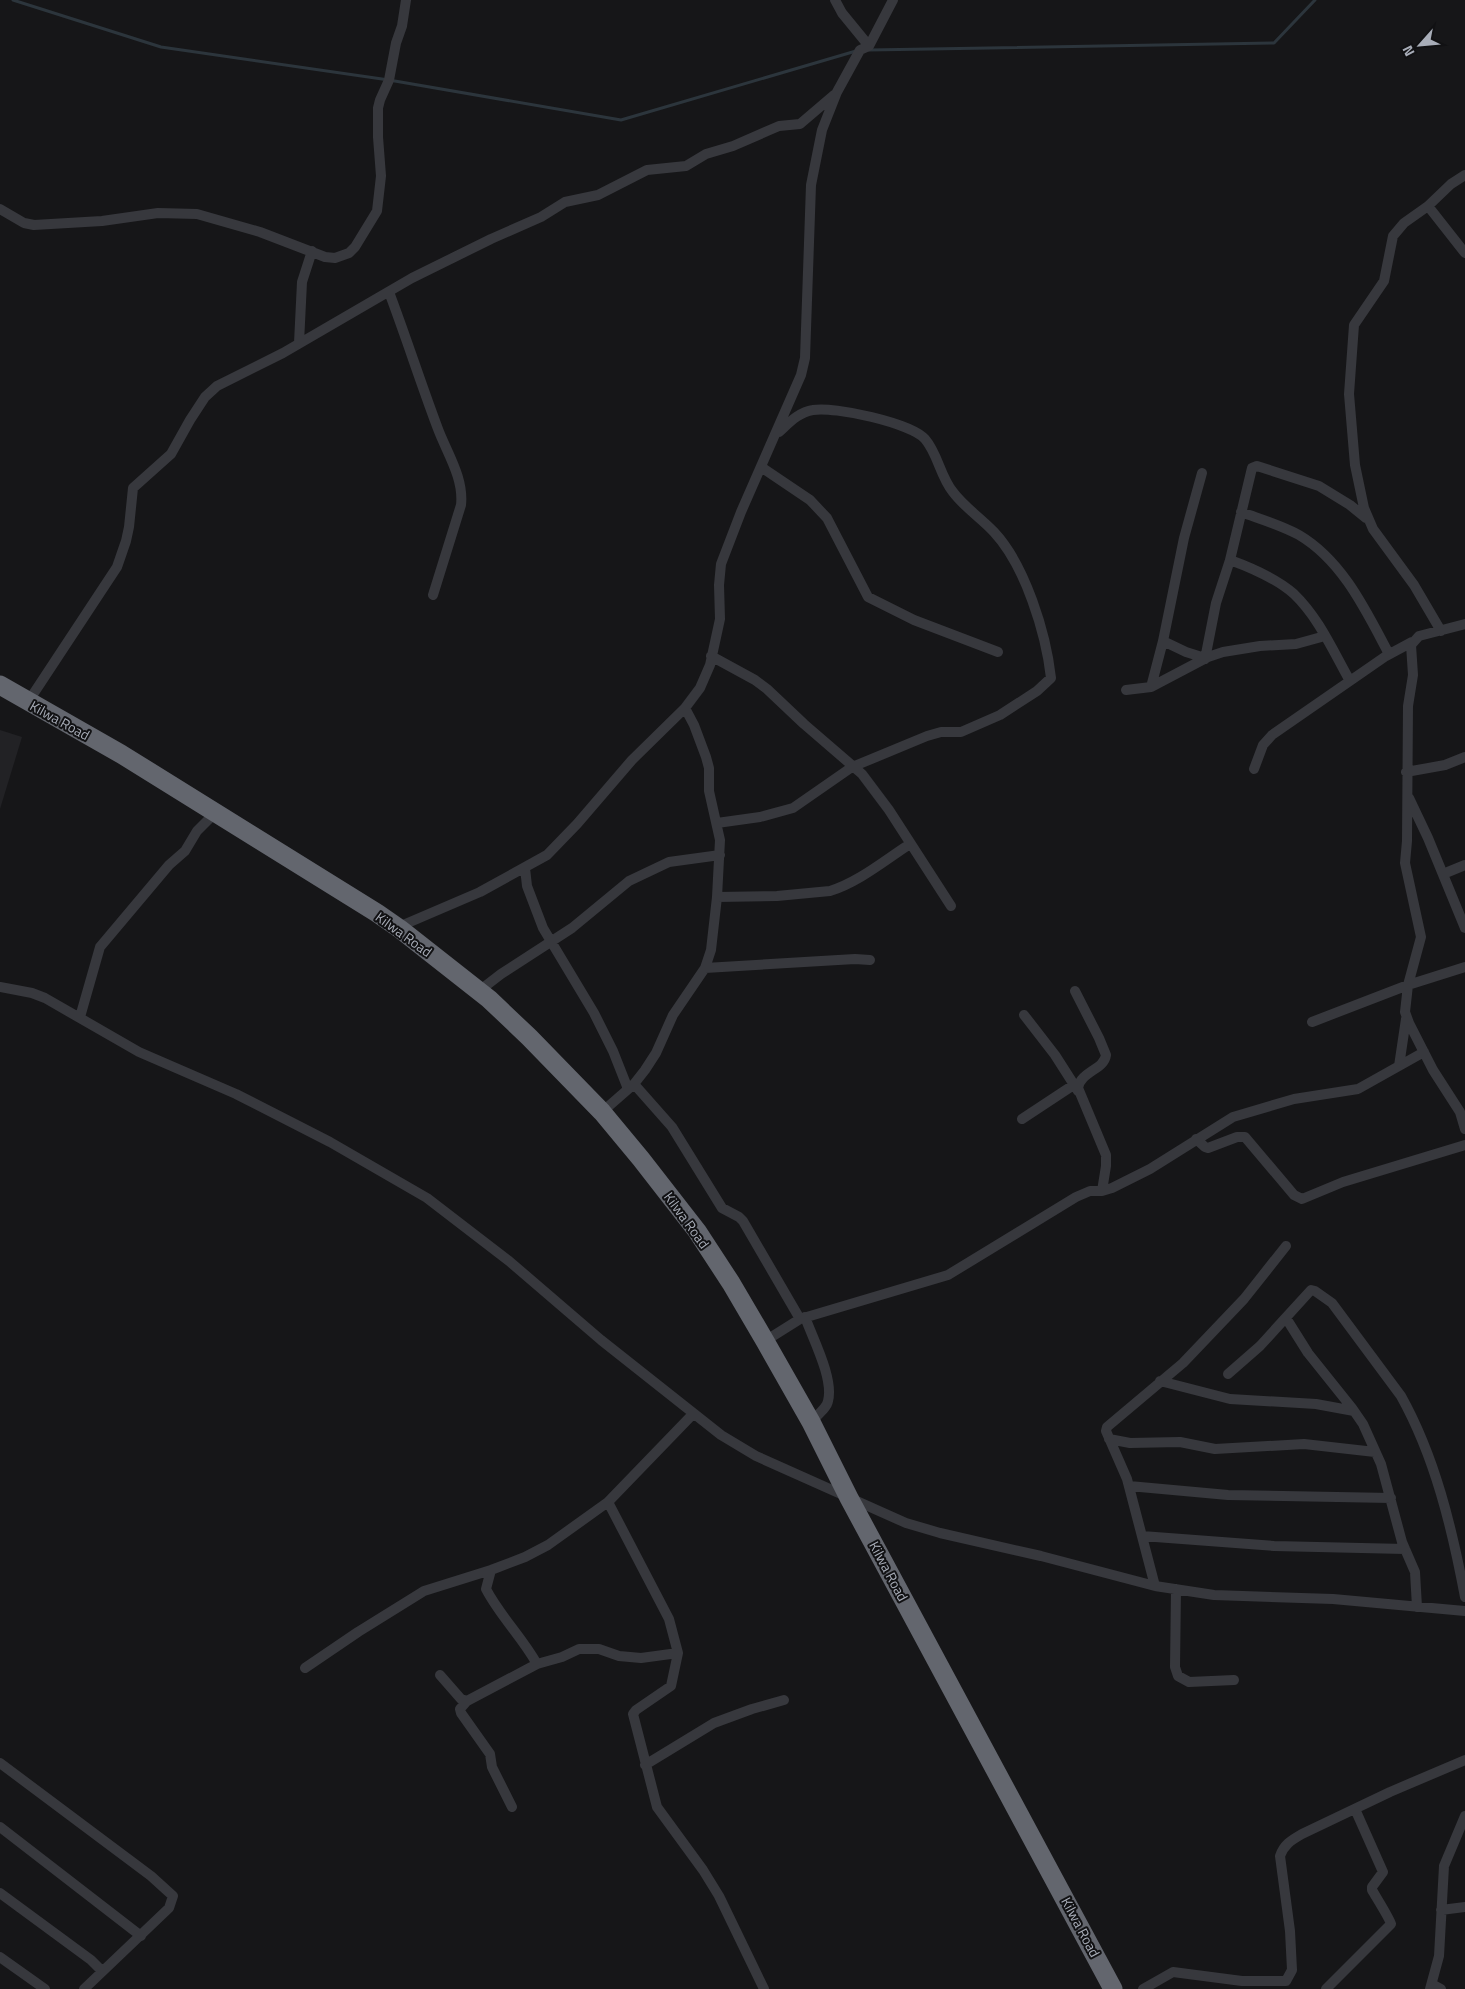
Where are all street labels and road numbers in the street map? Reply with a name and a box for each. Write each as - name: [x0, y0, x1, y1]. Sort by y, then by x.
- street label: Kilwa Road: [26, 695, 94, 745]
- street label: Kilwa Road: [371, 906, 437, 962]
- street label: Kilwa Road: [659, 1187, 715, 1253]
- street label: Kilwa Road: [864, 1537, 914, 1605]
- street label: Kilwa Road: [1056, 1893, 1106, 1961]

